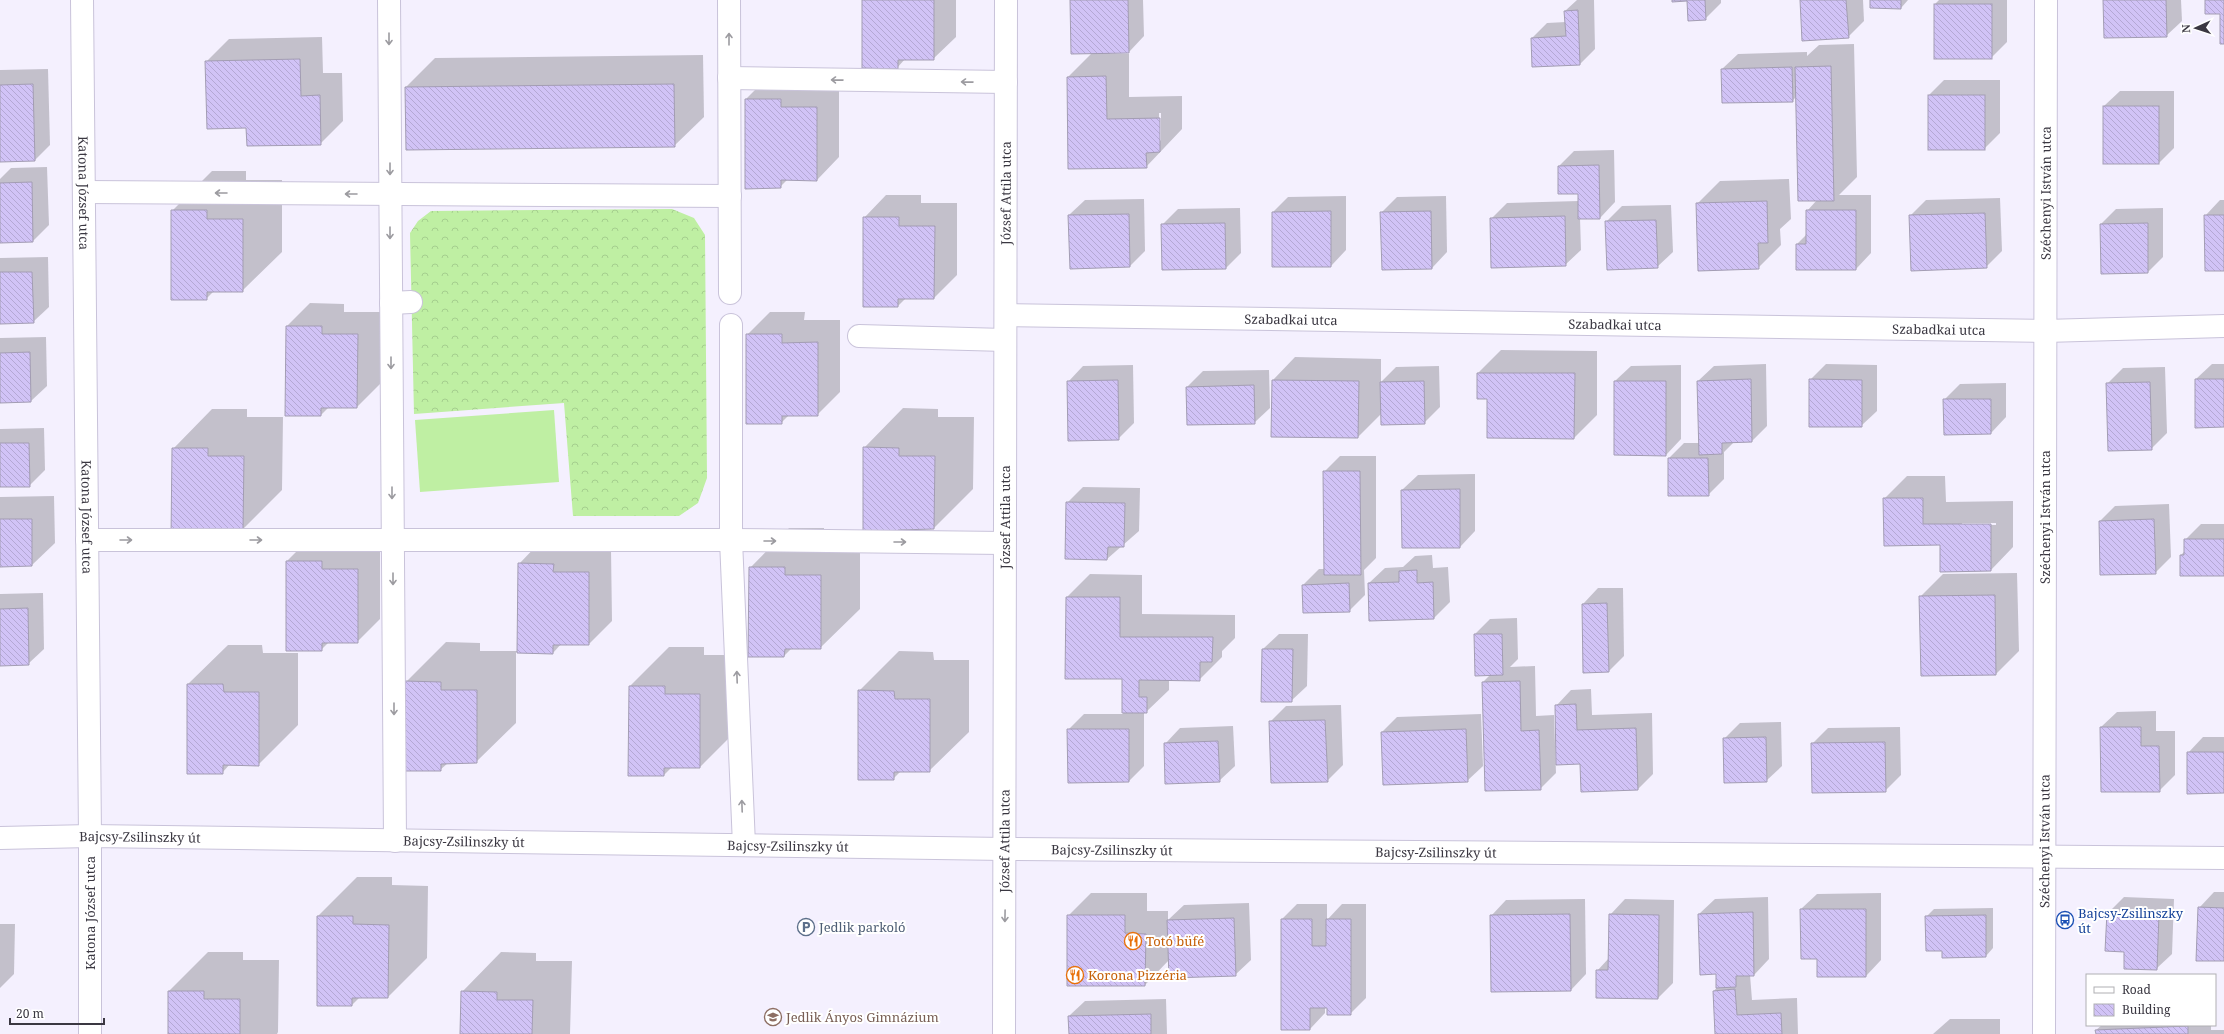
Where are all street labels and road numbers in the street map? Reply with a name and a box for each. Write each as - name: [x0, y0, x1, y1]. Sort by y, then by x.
- street label: Széchenyi István utca: [2036, 126, 2055, 260]
- street label: Katona József utca: [74, 136, 93, 250]
- street label: József Attila utca: [997, 141, 1015, 246]
- street label: Szabadkai utca: [1244, 310, 1338, 329]
- street label: Szabadkai utca: [1568, 315, 1662, 334]
- street label: Szabadkai utca: [1892, 320, 1986, 339]
- street label: Széchenyi István utca: [2036, 450, 2054, 584]
- street label: Katona József utca: [77, 460, 96, 574]
- street label: József Attila utca: [996, 465, 1014, 570]
- street label: Széchenyi István utca: [2035, 774, 2054, 908]
- street label: József Attila utca: [995, 789, 1013, 894]
- street label: Bajcsy-Zsilinszky út: [79, 827, 201, 847]
- street label: Bajcsy-Zsilinszky út: [403, 831, 525, 851]
- street label: Bajcsy-Zsilinszky út: [727, 836, 849, 856]
- street label: Bajcsy-Zsilinszky út: [1051, 840, 1173, 859]
- street label: Bajcsy-Zsilinszky út: [1375, 843, 1497, 862]
- street label: Katona József utca: [81, 856, 99, 970]

